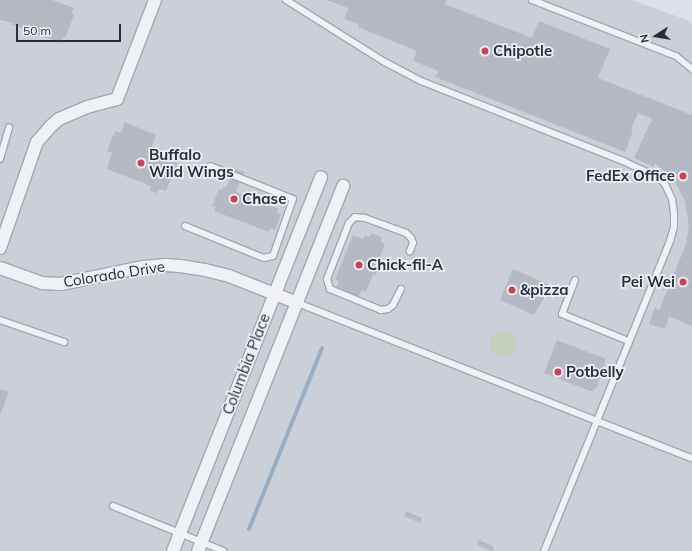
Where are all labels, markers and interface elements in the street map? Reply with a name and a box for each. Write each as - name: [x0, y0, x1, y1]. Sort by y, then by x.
- scale bar: [18, 16, 123, 42]
- north arrow: [636, 16, 676, 56]
- text: 50 m: [23, 23, 51, 38]
- text: N: [637, 33, 652, 44]
- place label: Chipotle: [493, 42, 552, 60]
- marker: Chipotle: [480, 46, 490, 56]
- place label: Buffalo Wild Wings: [149, 145, 234, 180]
- marker: Buffalo Wild Wings: [136, 158, 146, 168]
- place label: FedEx Office: [586, 167, 675, 185]
- marker: FedEx Office: [678, 171, 688, 181]
- place label: Chase: [242, 190, 286, 208]
- marker: Chase: [229, 194, 239, 204]
- place label: Chick-fil-A: [367, 256, 443, 274]
- street label: Colorado Drive: [62, 257, 166, 291]
- marker: Chick-fil-A: [354, 260, 364, 270]
- place label: Pei Wei: [621, 273, 675, 291]
- marker: Pei Wei: [678, 277, 688, 287]
- place label: &pizza: [520, 281, 569, 299]
- marker: &pizza: [507, 285, 517, 295]
- street label: Columbia Place: [218, 311, 274, 417]
- place label: Potbelly: [566, 363, 624, 381]
- marker: Potbelly: [553, 367, 563, 377]

